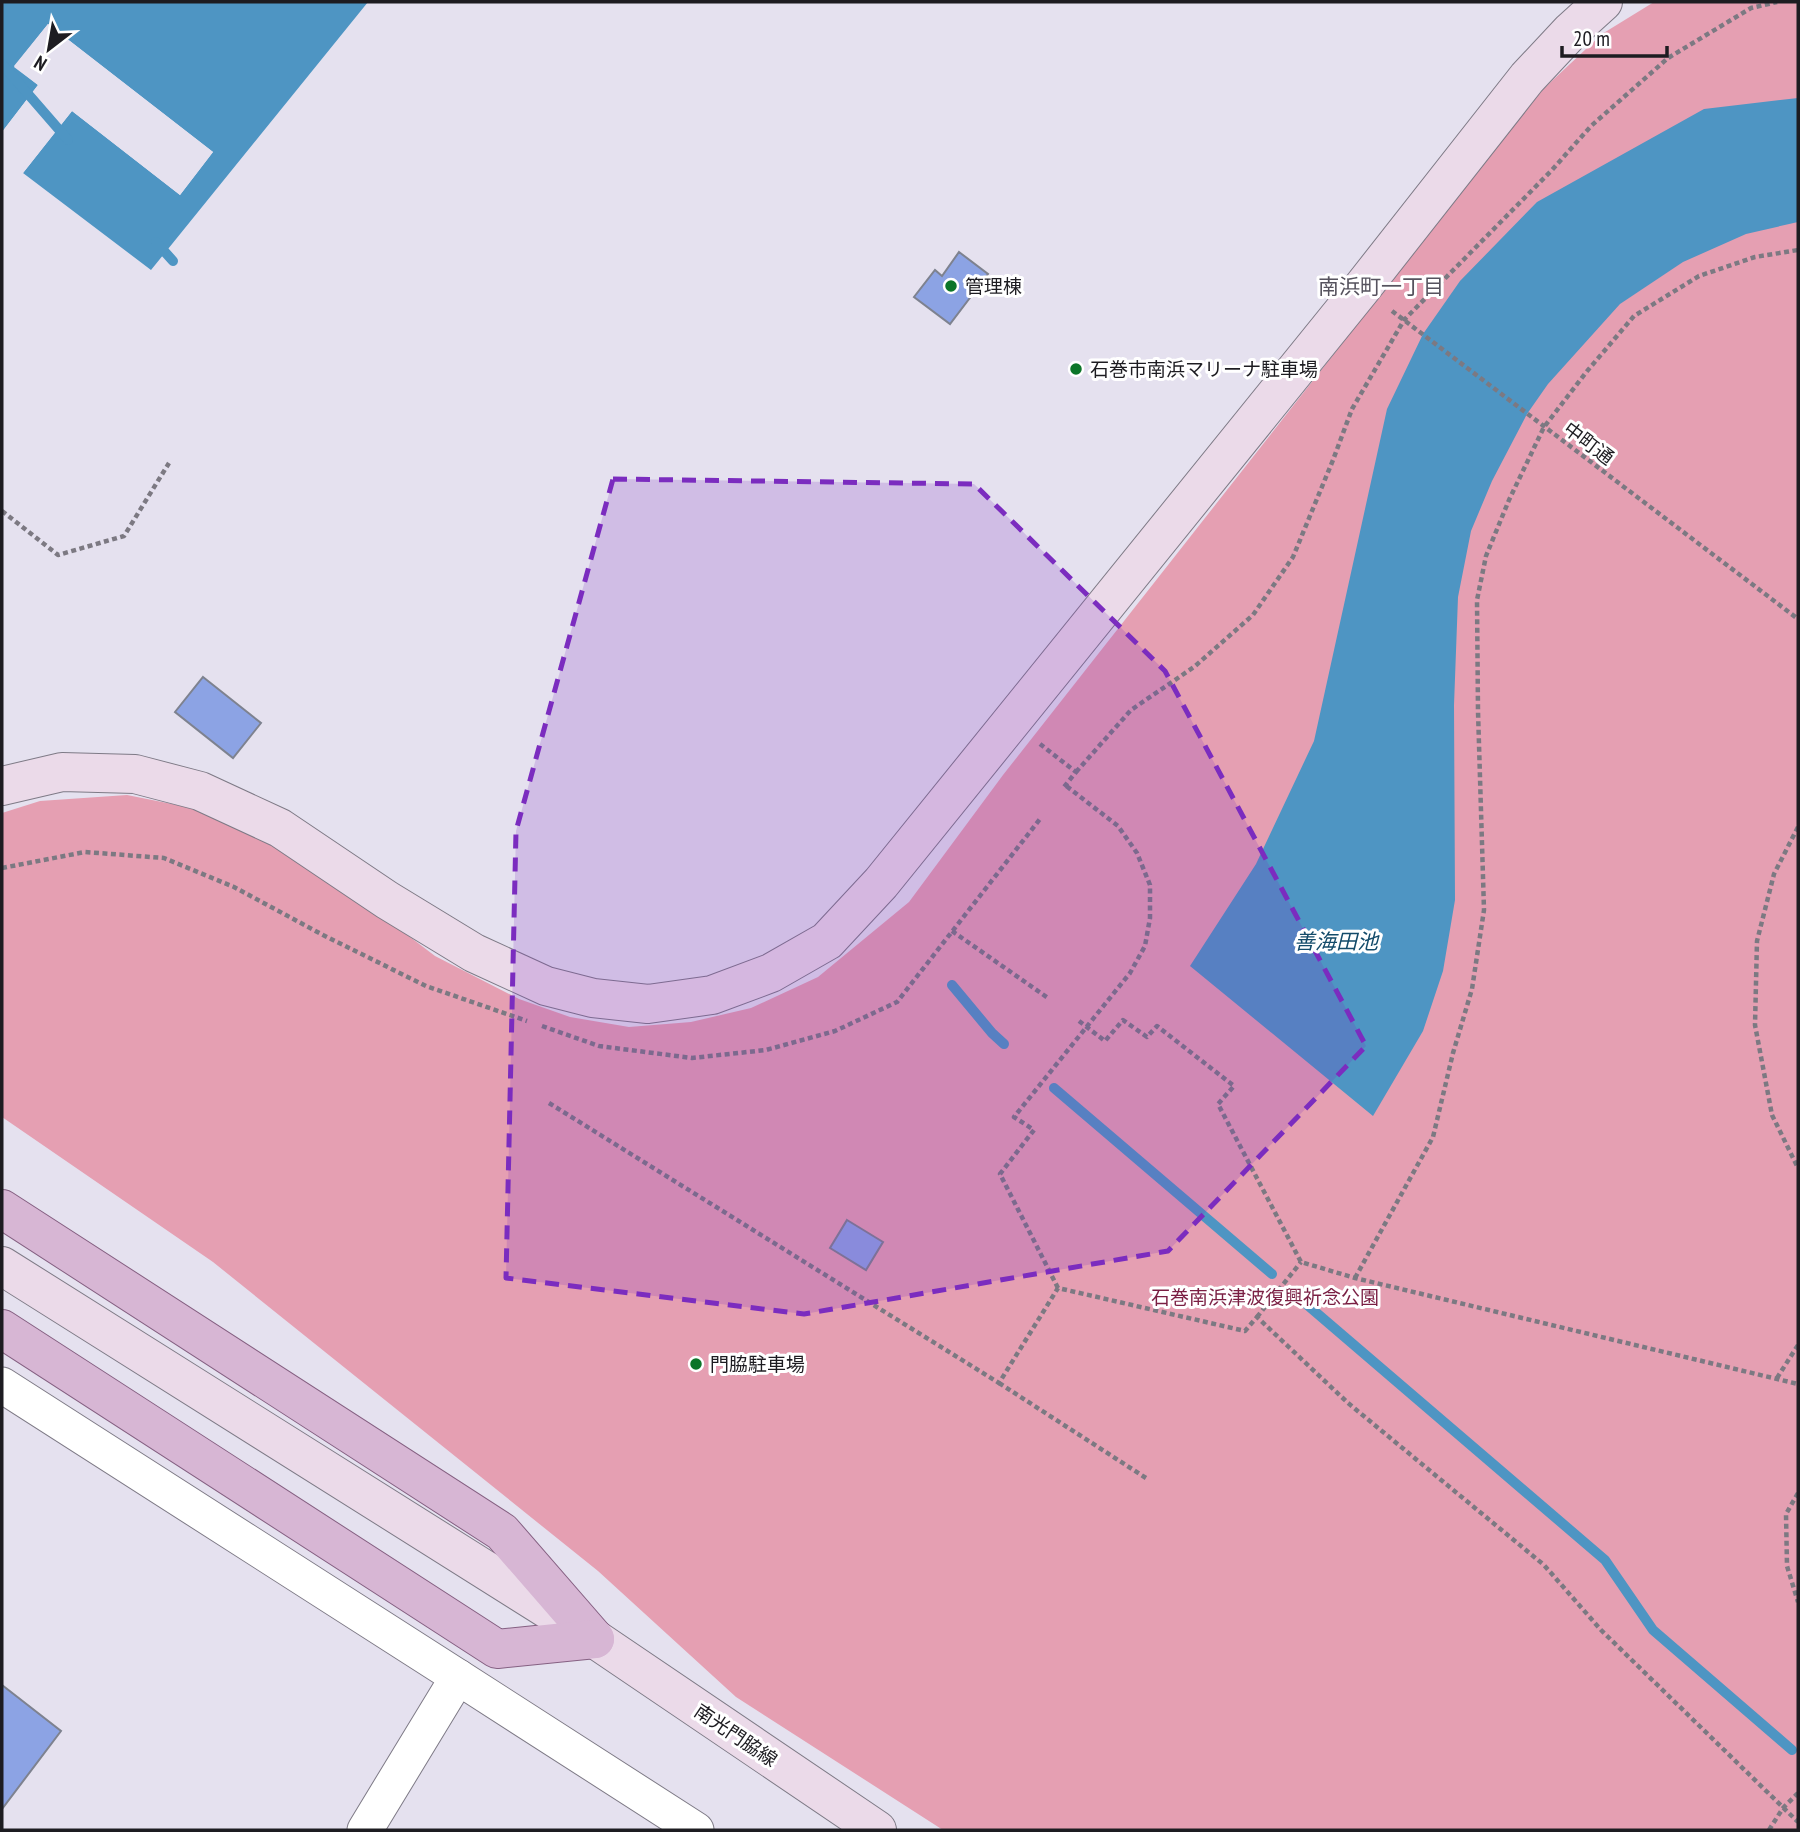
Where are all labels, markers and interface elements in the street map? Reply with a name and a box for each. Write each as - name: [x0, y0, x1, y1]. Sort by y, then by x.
- north arrow: [14, 14, 84, 84]
- scale bar: [1562, 14, 1667, 58]
- text: 20 m: [1573, 25, 1610, 52]
- text: N: [30, 51, 51, 77]
- district label: 南浜町一丁目: [1318, 273, 1444, 300]
- place label: 管理棟: [965, 274, 1022, 298]
- marker: 管理棟: [943, 278, 959, 294]
- place label: 石巻市南浜マリーナ駐車場: [1090, 357, 1318, 381]
- marker: 石巻市南浜マリーナ駐車場: [1068, 361, 1084, 377]
- street label: 中町通: [1559, 416, 1619, 470]
- water label: 善海田池: [1294, 928, 1380, 955]
- park label: 石巻南浜津波復興祈念公園: [1151, 1285, 1379, 1309]
- place label: 門脇駐車場: [710, 1352, 805, 1376]
- marker: 門脇駐車場: [688, 1356, 704, 1372]
- street label: 南光門脇線: [690, 1698, 782, 1772]

